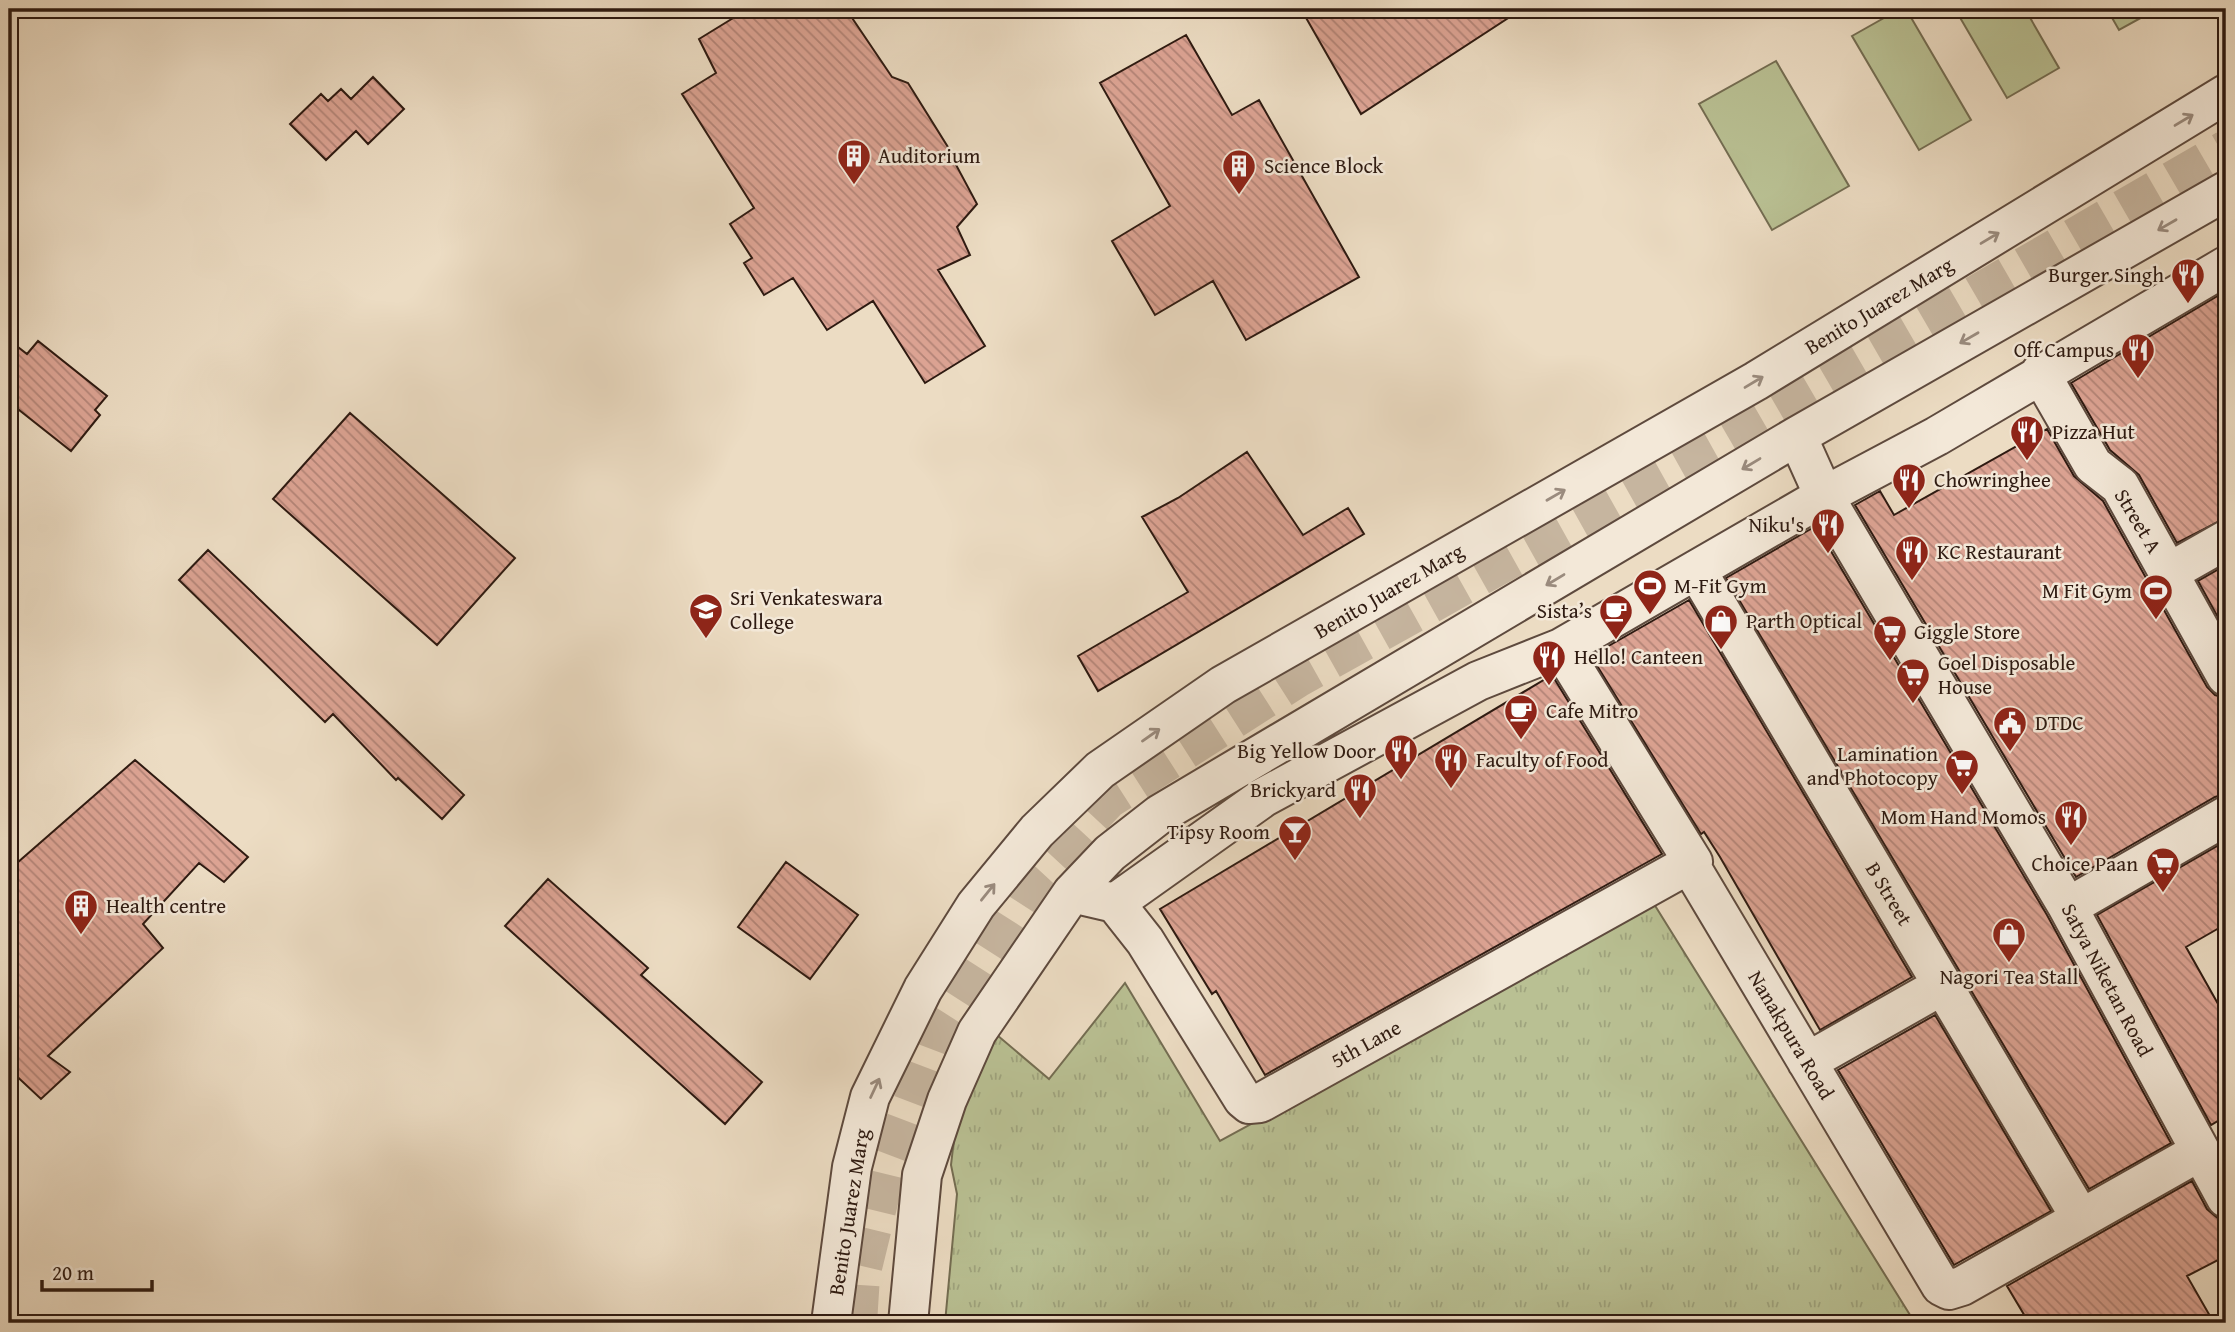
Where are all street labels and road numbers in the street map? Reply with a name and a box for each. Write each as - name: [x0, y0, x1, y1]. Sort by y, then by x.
- street label: Benito Juarez Marg: [1799, 249, 1959, 362]
- street label: Street A: [2107, 483, 2170, 559]
- street label: Benito Juarez Marg: [1308, 535, 1470, 646]
- street label: B Street: [1858, 856, 1921, 932]
- street label: Satya Niketan Road: [2054, 898, 2161, 1063]
- street label: Nanakpura Road: [1741, 964, 1843, 1106]
- street label: 5th Lane: [1325, 1012, 1407, 1075]
- street label: Benito Juarez Marg: [820, 1126, 877, 1297]

